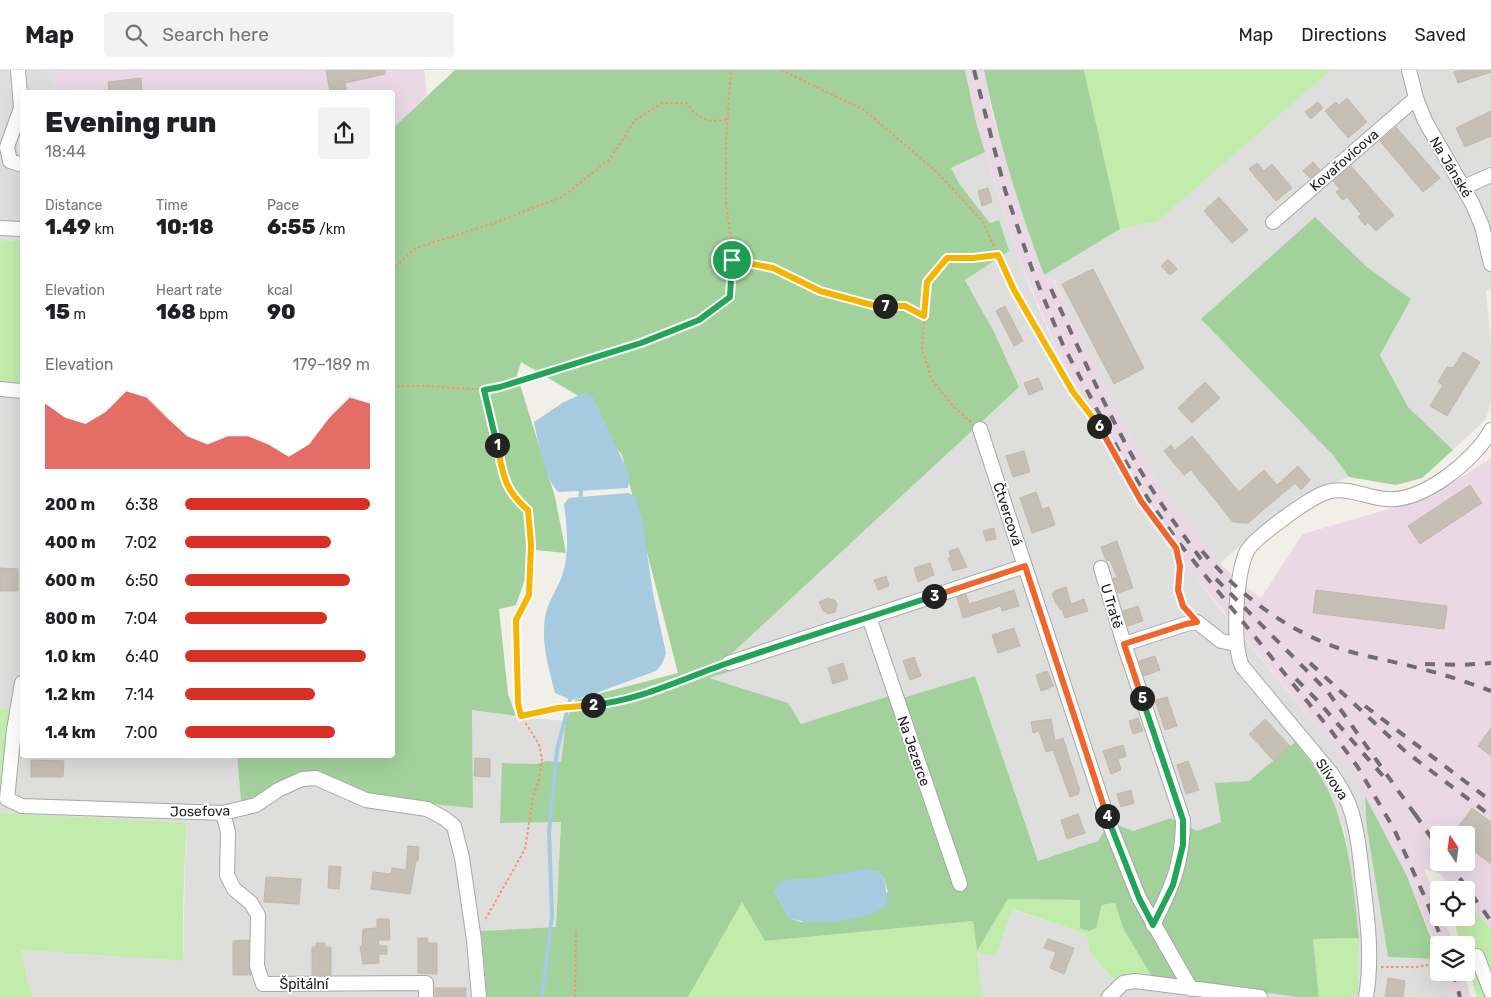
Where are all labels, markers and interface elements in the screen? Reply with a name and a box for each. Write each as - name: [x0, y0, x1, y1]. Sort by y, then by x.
- search box: [104, 12, 454, 57]
- text: Map: [25, 21, 74, 49]
- icon: search: [122, 21, 150, 49]
- text: Search here: [162, 23, 269, 46]
- text: Map: [1238, 24, 1273, 46]
- text: Directions: [1301, 24, 1387, 46]
- text: Saved: [1415, 24, 1466, 46]
- text: Evening run: [45, 106, 216, 139]
- button: share: [318, 107, 370, 159]
- street label: Kovařovicova: [1306, 126, 1382, 195]
- street label: Na Jánské: [1426, 134, 1475, 201]
- text: 18:44: [45, 142, 86, 161]
- text: Distance: [45, 197, 102, 214]
- text: Time: [156, 197, 188, 214]
- text: Pace: [267, 197, 299, 214]
- text: 1.49: [45, 214, 91, 239]
- text: 10:18: [156, 214, 214, 239]
- text: 6:55: [267, 214, 316, 239]
- text: km: [91, 221, 114, 238]
- text: /km: [316, 221, 345, 238]
- pin: [711, 239, 753, 281]
- icon: arrive: [718, 246, 746, 274]
- text: Elevation: [45, 282, 105, 299]
- text: Heart rate: [156, 282, 222, 299]
- text: kcal: [267, 282, 293, 299]
- pin: 7: [872, 294, 898, 318]
- text: 7: [881, 298, 890, 315]
- text: 15: [45, 299, 70, 324]
- text: 168: [156, 299, 196, 324]
- text: 90: [267, 299, 296, 324]
- text: m: [70, 306, 86, 323]
- text: bpm: [196, 306, 228, 323]
- text: Elevation: [45, 355, 114, 374]
- text: 179–189 m: [292, 355, 370, 374]
- pin: 6: [1086, 414, 1112, 438]
- text: 6: [1095, 418, 1104, 435]
- pin: 1: [484, 432, 510, 458]
- text: 1: [494, 437, 501, 454]
- street label: Čtvercová: [989, 480, 1027, 548]
- text: 200 m: [45, 495, 95, 514]
- text: 6:38: [125, 495, 159, 514]
- text: 400 m: [45, 533, 96, 552]
- text: 7:02: [125, 533, 157, 552]
- text: 600 m: [45, 571, 95, 590]
- text: 6:50: [125, 571, 158, 590]
- street label: U Tratě: [1097, 582, 1126, 631]
- pin: 3: [922, 584, 946, 608]
- text: 3: [930, 588, 939, 605]
- text: 800 m: [45, 609, 96, 628]
- text: 7:04: [125, 609, 157, 628]
- text: 1.0 km: [45, 647, 96, 666]
- text: 6:40: [125, 647, 159, 666]
- text: 1.2 km: [45, 685, 95, 704]
- text: 7:14: [125, 685, 154, 704]
- pin: 5: [1130, 686, 1154, 710]
- text: 5: [1138, 690, 1147, 707]
- pin: 2: [580, 692, 606, 718]
- text: 2: [589, 697, 598, 714]
- street label: Na Jezerce: [894, 714, 934, 789]
- text: 1.4 km: [45, 723, 96, 742]
- text: 7:00: [125, 723, 158, 742]
- street label: Slívova: [1312, 755, 1351, 803]
- street label: Josefova: [170, 802, 230, 821]
- pin: 4: [1094, 804, 1120, 828]
- text: 4: [1103, 808, 1112, 825]
- north arrow: [1430, 826, 1475, 871]
- map controls: [1430, 826, 1475, 981]
- button: locate: [1430, 881, 1475, 926]
- button: layers: [1430, 936, 1475, 981]
- street label: Špitální: [280, 975, 329, 993]

